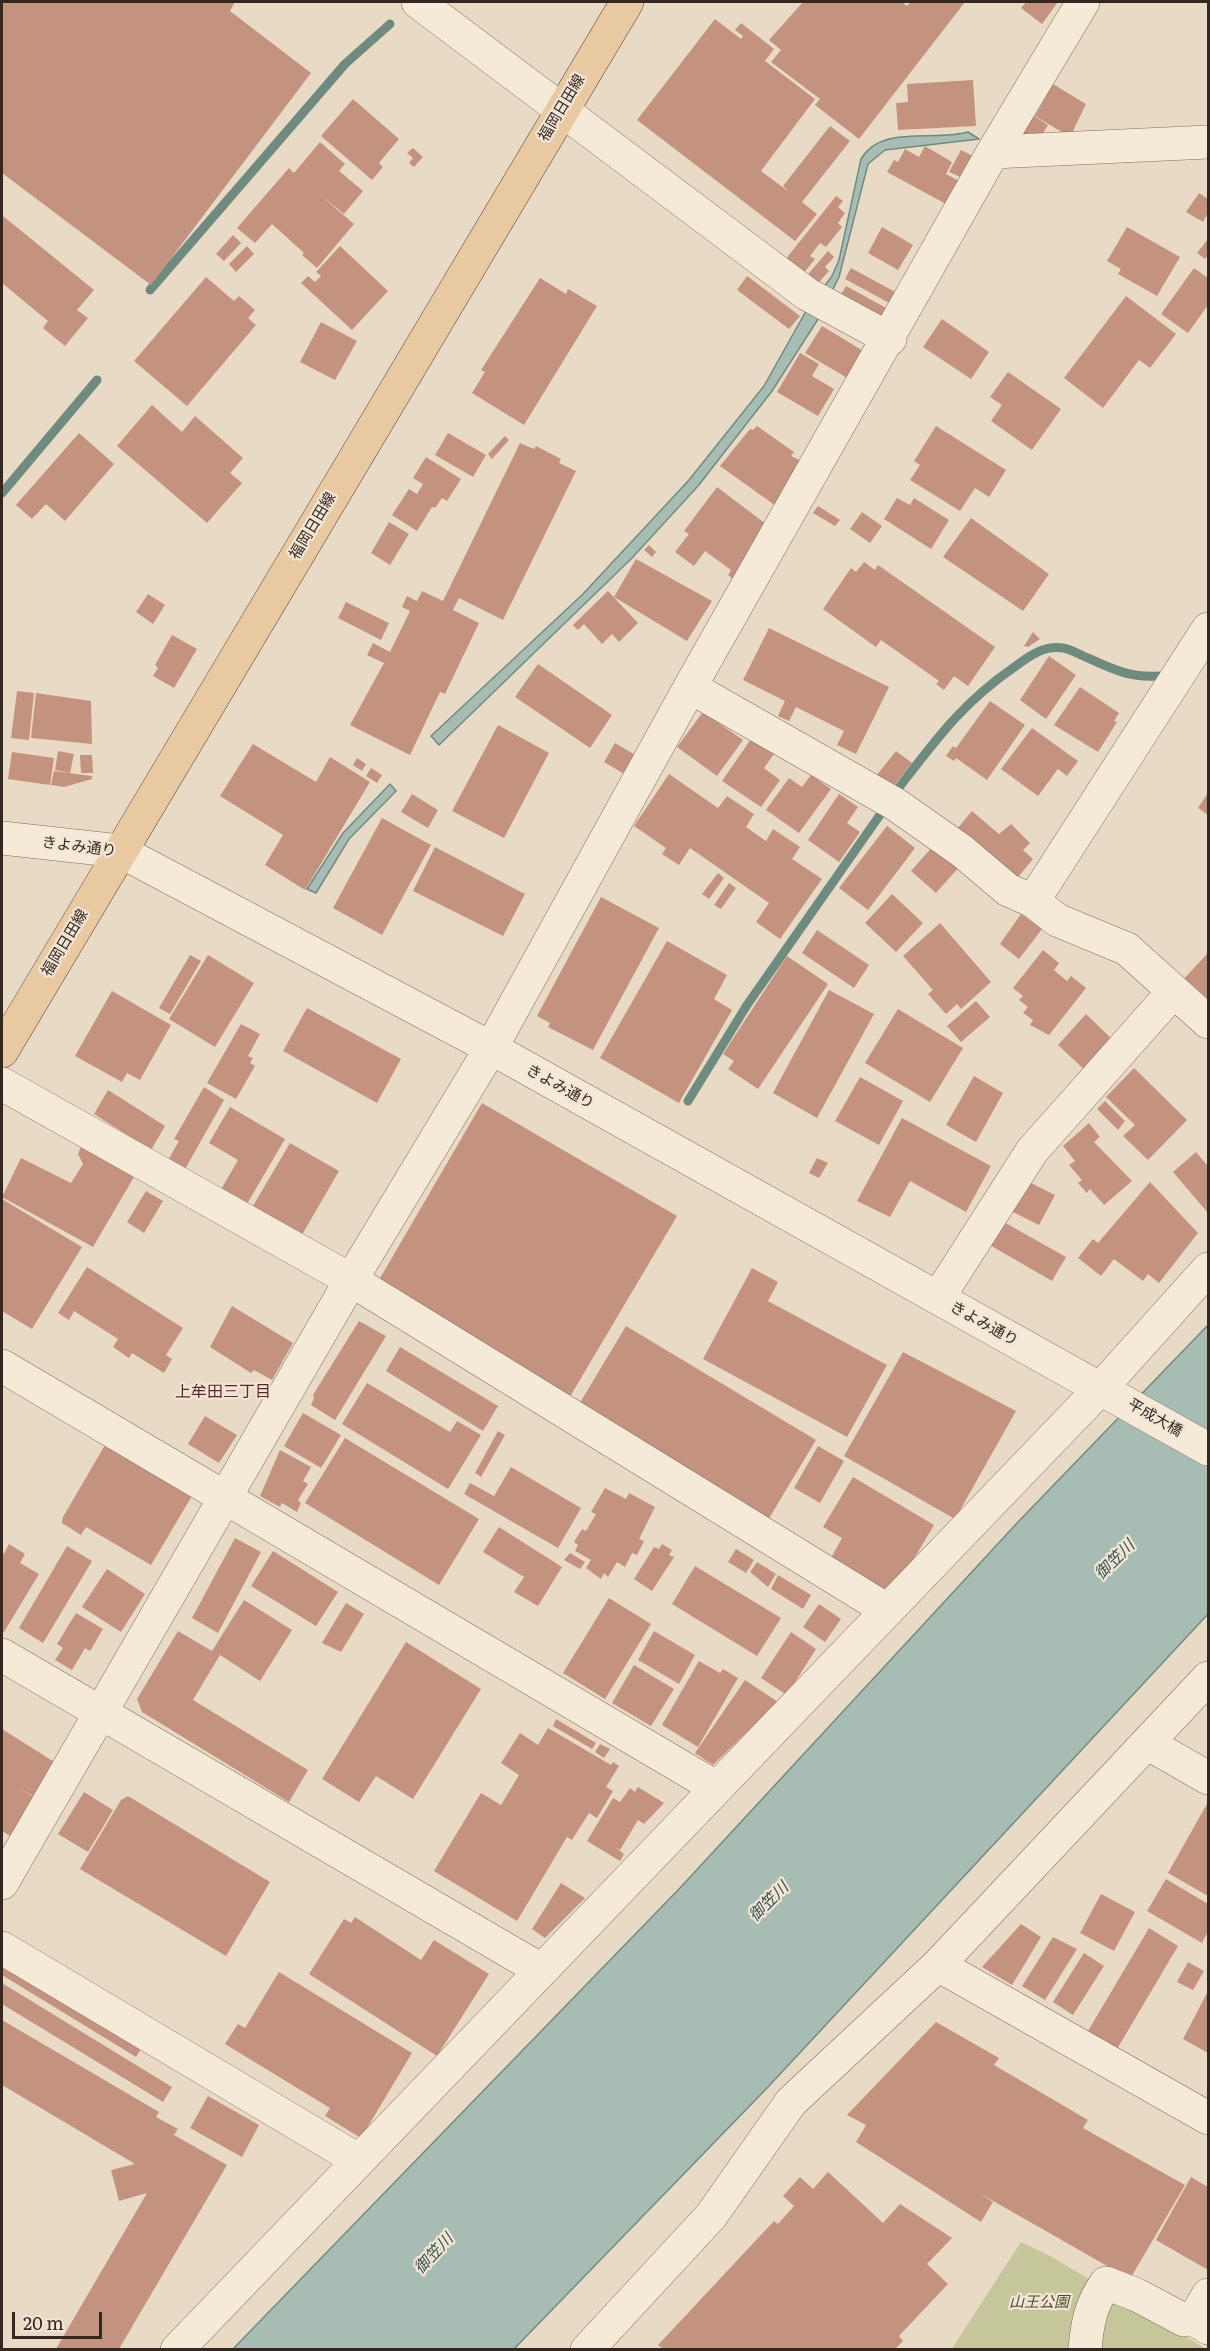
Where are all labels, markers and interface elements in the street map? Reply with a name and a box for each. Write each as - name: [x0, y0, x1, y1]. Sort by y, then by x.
- street label: 福岡日田線: [535, 71, 589, 145]
- street label: 福岡日田線: [286, 489, 340, 563]
- street label: きよみ通り: [41, 833, 117, 861]
- street label: 福岡日田線: [38, 906, 92, 980]
- street label: きよみ通り: [523, 1061, 597, 1113]
- street label: きよみ通り: [947, 1298, 1021, 1350]
- district label: 上牟田三丁目: [175, 1382, 271, 1402]
- street label: 平成大橋: [1125, 1395, 1185, 1441]
- water label: 御笠川: [1091, 1536, 1139, 1584]
- water label: 御笠川: [745, 1878, 793, 1926]
- water label: 御笠川: [411, 2230, 457, 2278]
- park label: 山王公園: [1009, 2294, 1069, 2312]
- scale bar: [15, 2300, 105, 2338]
- text: 20 m: [23, 2309, 64, 2336]

